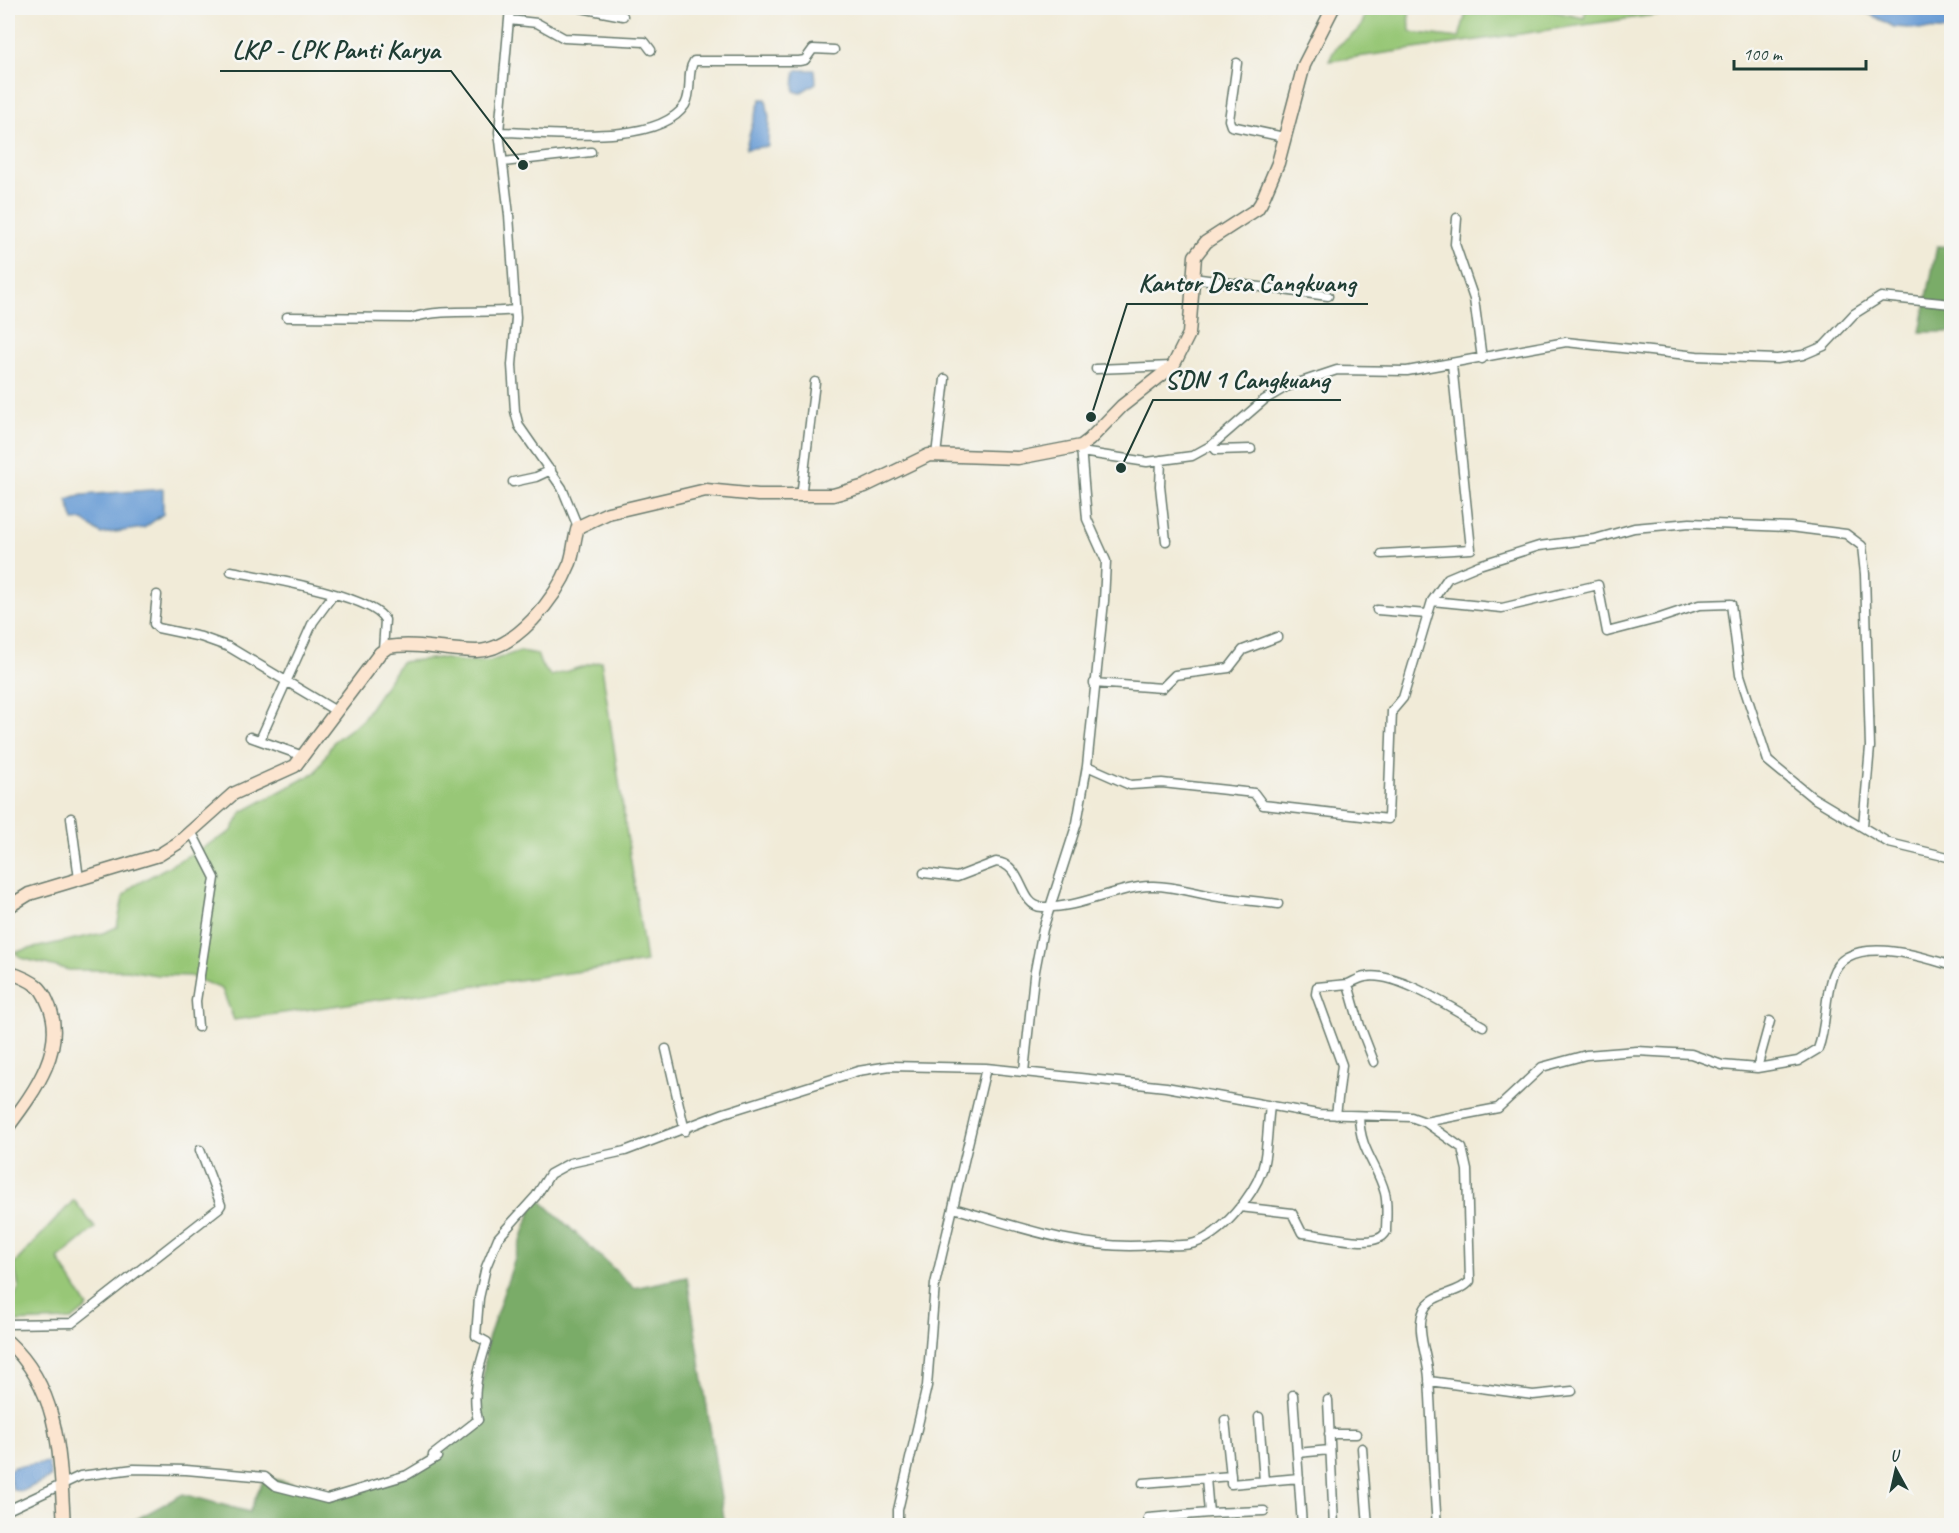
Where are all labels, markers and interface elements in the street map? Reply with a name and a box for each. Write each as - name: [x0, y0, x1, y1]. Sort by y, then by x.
- callout: LKP - LPK Panti Karya: [220, 27, 451, 71]
- text: LKP - LPK Panti Karya: [232, 33, 442, 66]
- scale bar: [1734, 33, 1866, 71]
- text: 100 m: [1743, 43, 1784, 65]
- callout: Kantor Desa Cangkuang: [1127, 260, 1368, 304]
- text: Kantor Desa Cangkuang: [1138, 266, 1358, 299]
- callout: SDN 1 Cangkuang: [1153, 356, 1341, 400]
- text: SDN 1 Cangkuang: [1165, 363, 1332, 396]
- north arrow: [1866, 1440, 1926, 1500]
- text: U: [1889, 1445, 1903, 1467]

